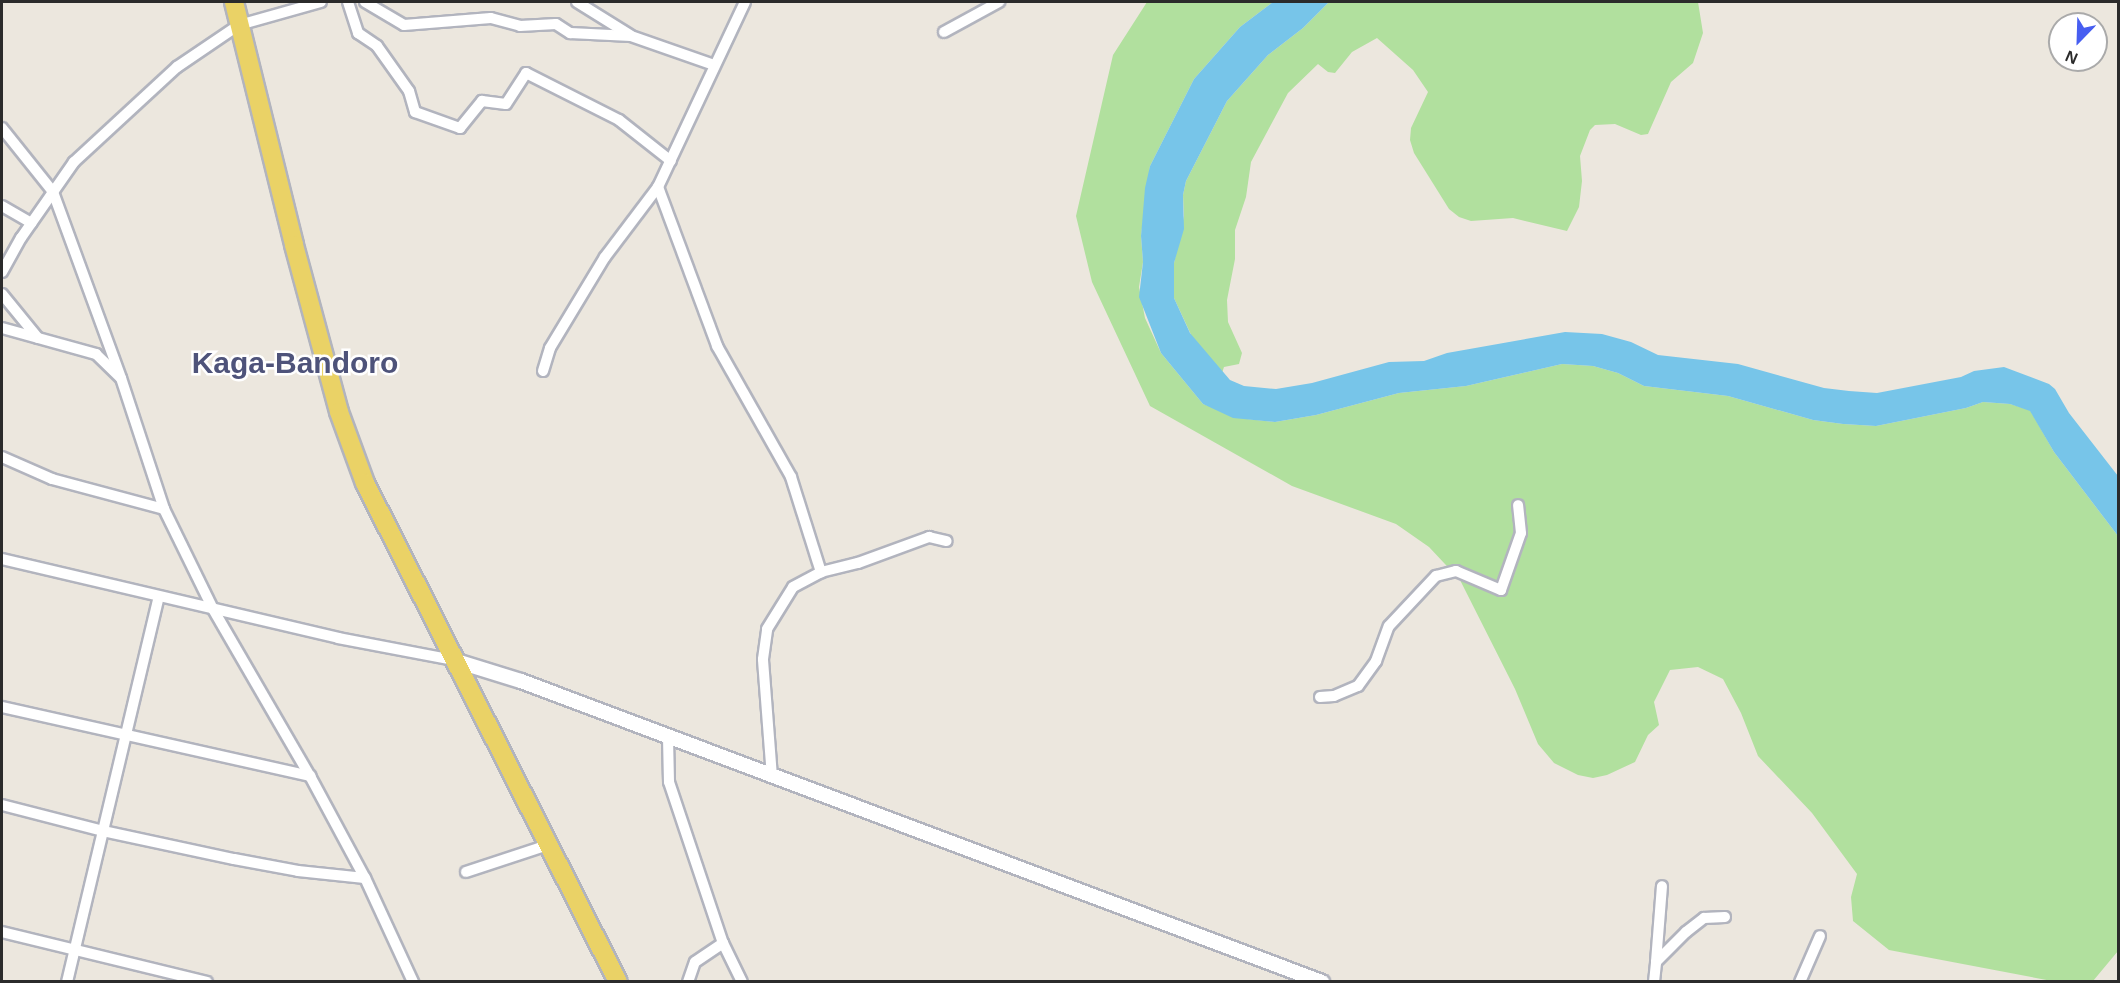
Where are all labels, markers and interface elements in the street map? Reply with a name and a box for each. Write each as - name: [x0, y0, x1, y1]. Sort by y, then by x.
- north arrow: [2048, 12, 2108, 72]
- text: N: [2063, 47, 2080, 67]
- district label: Kaga-Bandoro: [192, 345, 398, 381]

